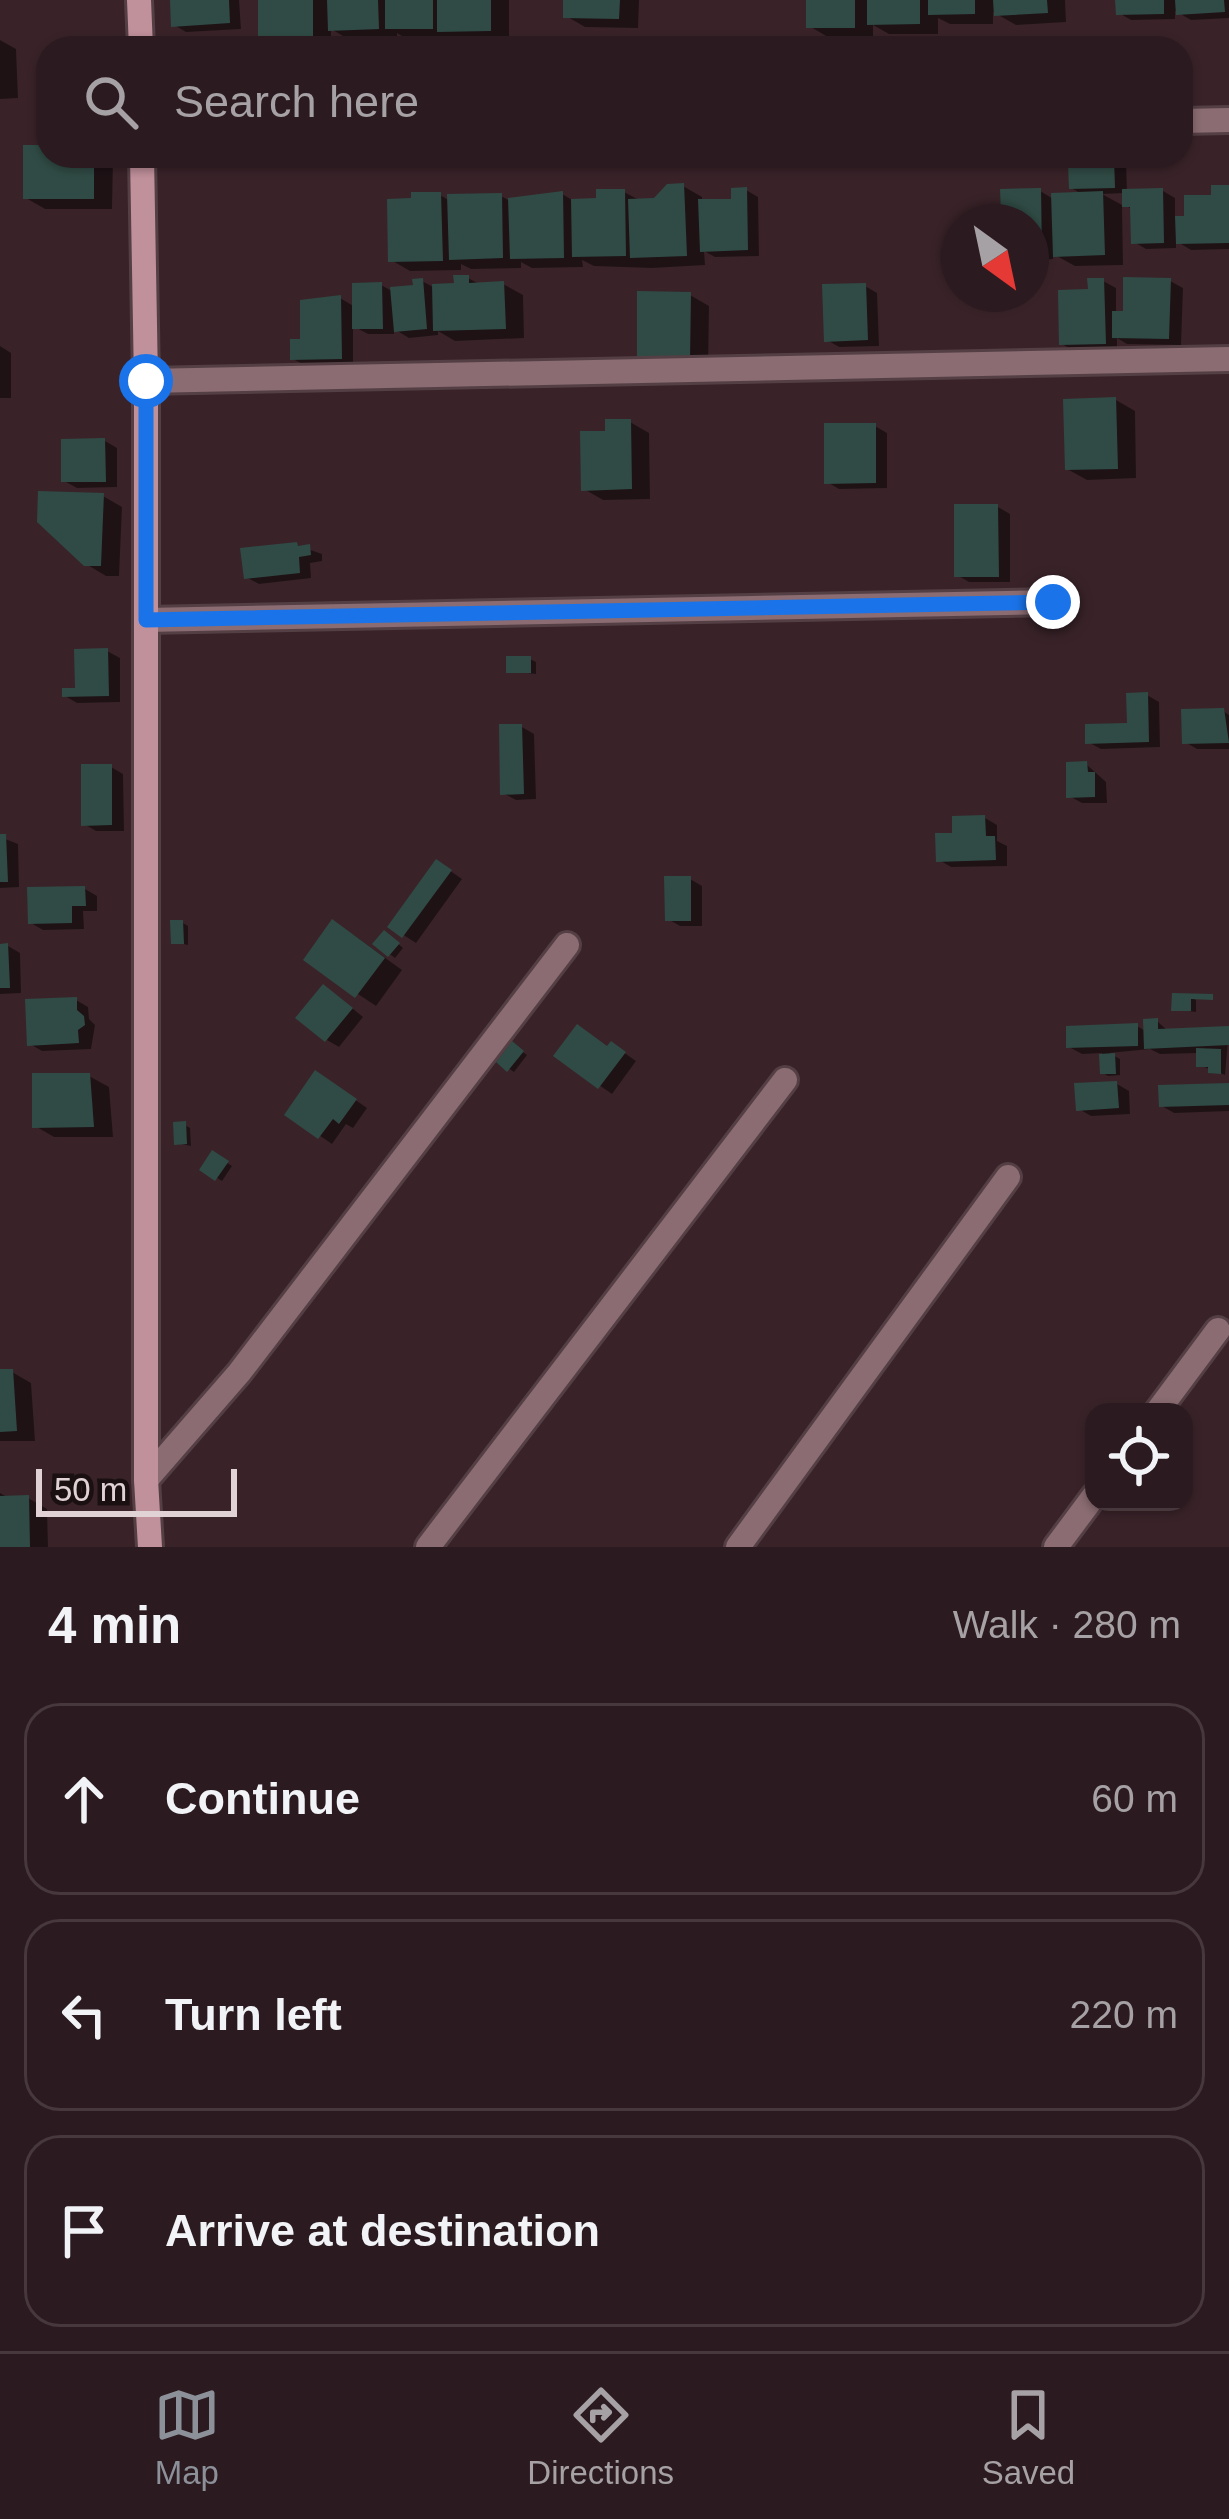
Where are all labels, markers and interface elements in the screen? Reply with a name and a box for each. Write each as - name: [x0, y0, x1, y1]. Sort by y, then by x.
- search box: [36, 36, 1193, 168]
- icon: search: [78, 69, 144, 135]
- text: Search here: [174, 76, 419, 127]
- north arrow: [941, 204, 1049, 312]
- route start: [119, 354, 173, 408]
- route end: [1026, 575, 1080, 629]
- map controls: [1085, 1403, 1193, 1511]
- button: locate: [1085, 1403, 1193, 1511]
- scale bar: [36, 1463, 237, 1516]
- text: 50 m: [54, 1471, 127, 1508]
- text: 4 min: [48, 1597, 181, 1654]
- text: Walk · 280 m: [953, 1603, 1181, 1646]
- icon: ahead: [51, 1766, 117, 1832]
- text: Continue: [165, 1773, 360, 1824]
- text: 60 m: [1091, 1777, 1178, 1820]
- icon: left: [51, 1982, 117, 2048]
- text: Turn left: [165, 1989, 342, 2040]
- text: 220 m: [1070, 1993, 1178, 2036]
- icon: arrive: [51, 2198, 117, 2264]
- text: Arrive at destination: [165, 2205, 600, 2256]
- tab: Map: [154, 2382, 220, 2492]
- tab: Directions: [527, 2382, 674, 2492]
- tab: Saved: [982, 2382, 1075, 2492]

